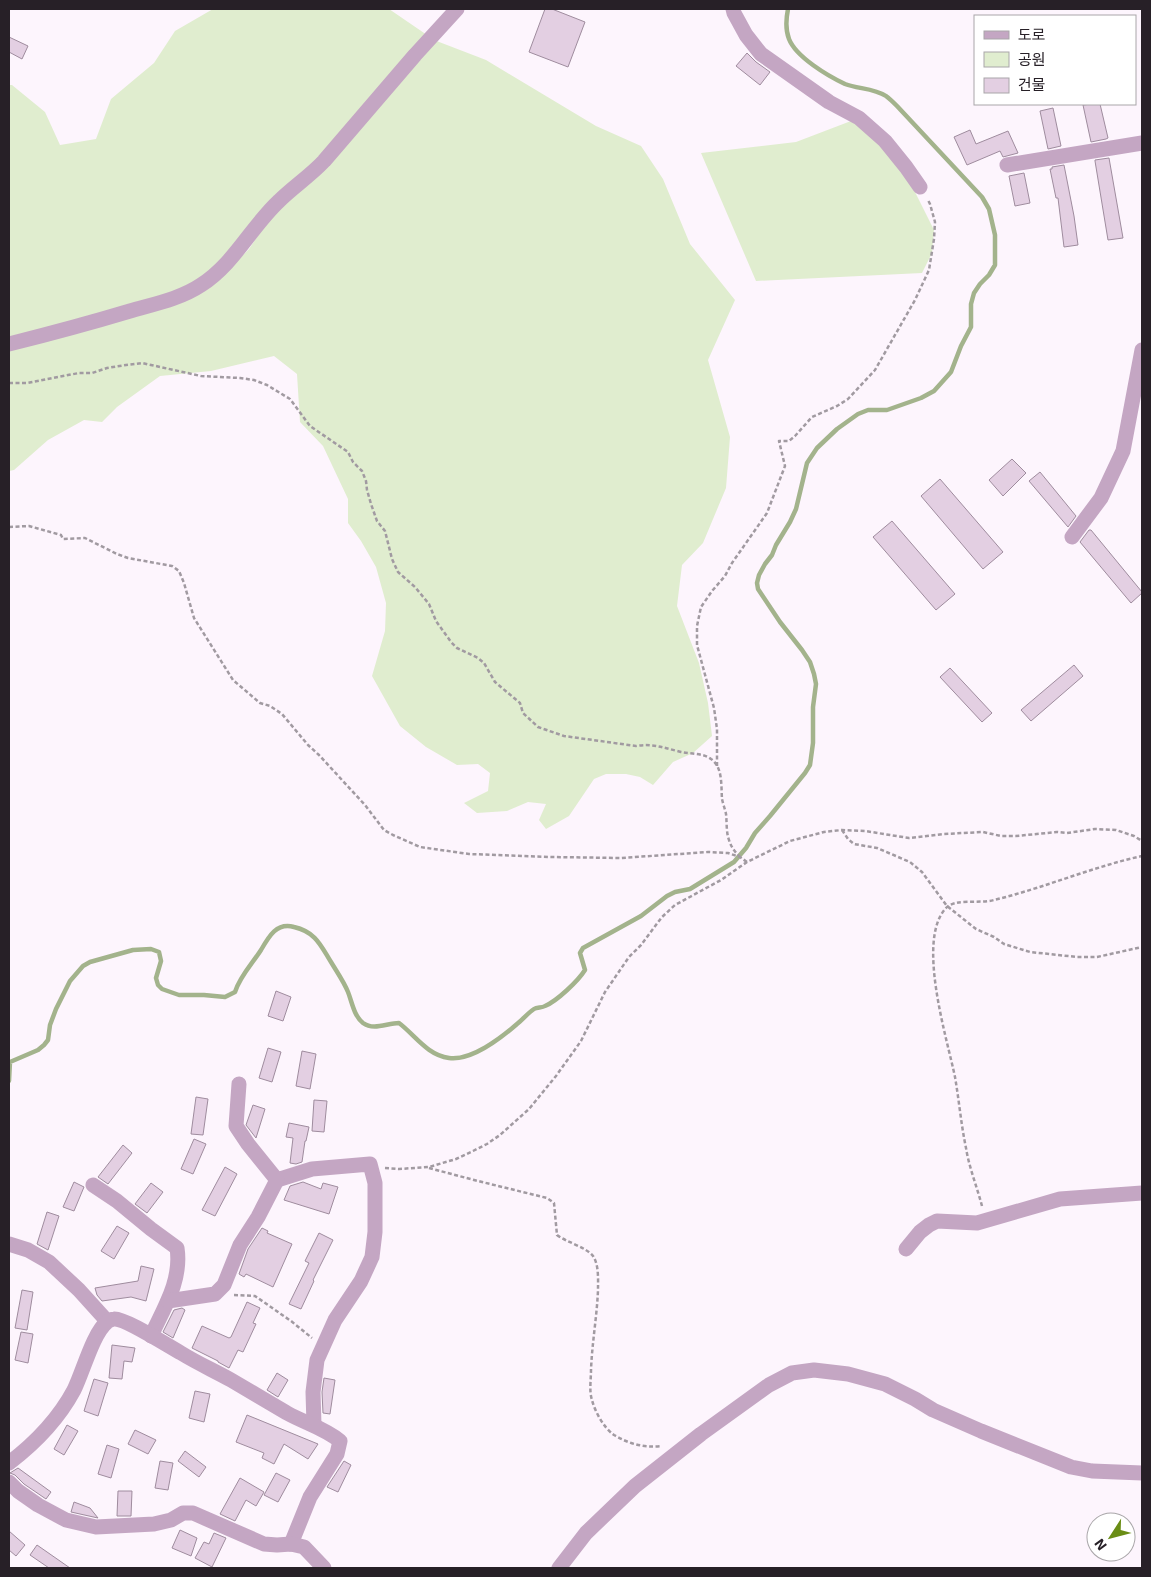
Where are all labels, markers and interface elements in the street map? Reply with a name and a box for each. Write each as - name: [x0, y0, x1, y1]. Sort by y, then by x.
- legend: [974, 15, 1136, 105]
- text: 도로: [1018, 25, 1046, 43]
- text: 공원: [1018, 50, 1046, 68]
- text: 건물: [1018, 75, 1046, 93]
- north arrow: [1086, 1512, 1136, 1562]
- text: N: [1090, 1536, 1110, 1554]

